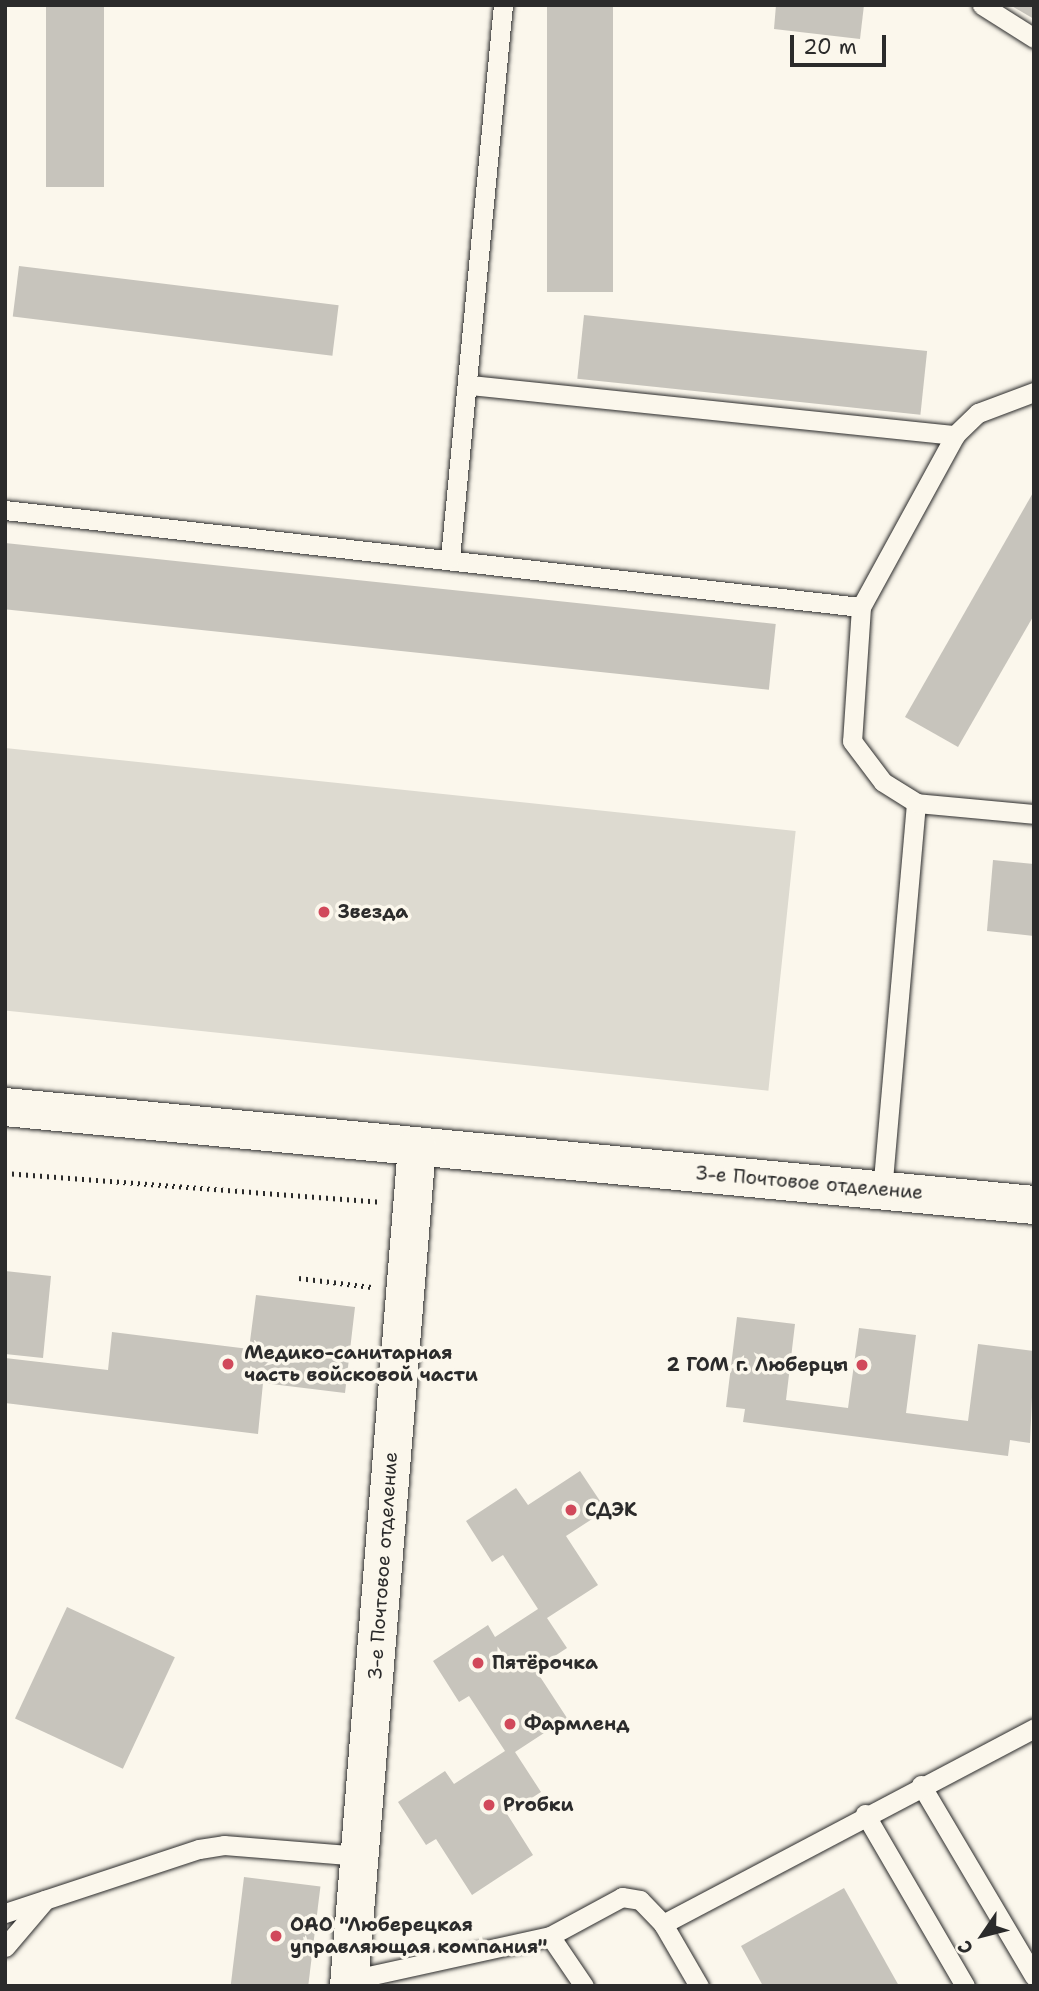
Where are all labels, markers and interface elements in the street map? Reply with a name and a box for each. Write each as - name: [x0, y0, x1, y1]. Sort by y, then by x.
- scale bar: [794, 21, 890, 65]
- text: 20 m: [803, 33, 857, 61]
- place label: Звезда: [338, 901, 408, 923]
- marker: Звезда: [316, 904, 332, 920]
- street label: 3-е Почтовое отделение: [694, 1162, 924, 1204]
- place label: Медико-санитарная часть войсковой части: [244, 1342, 478, 1386]
- marker: Медико-санитарная часть войсковой части: [218, 1354, 238, 1374]
- place label: 2 ГОМ г. Люберцы: [666, 1354, 848, 1376]
- marker: 2 ГОМ г. Люберцы: [854, 1357, 870, 1373]
- street label: 3-е Почтовое отделение: [364, 1451, 402, 1681]
- place label: СДЭК: [585, 1499, 637, 1521]
- marker: СДЭК: [563, 1502, 579, 1518]
- place label: Пятёрочка: [492, 1652, 598, 1674]
- marker: Пятёрочка: [470, 1655, 486, 1671]
- place label: Фармленд: [524, 1713, 630, 1735]
- marker: Фармленд: [502, 1716, 518, 1732]
- place label: Proбки: [503, 1794, 574, 1816]
- marker: Proбки: [481, 1797, 497, 1813]
- north arrow: [948, 1900, 1018, 1970]
- place label: ОАО "Люберецкая управляющая компания": [290, 1914, 548, 1958]
- marker: ОАО "Люберецкая управляющая компания": [268, 1928, 284, 1944]
- text: С: [952, 1935, 979, 1959]

